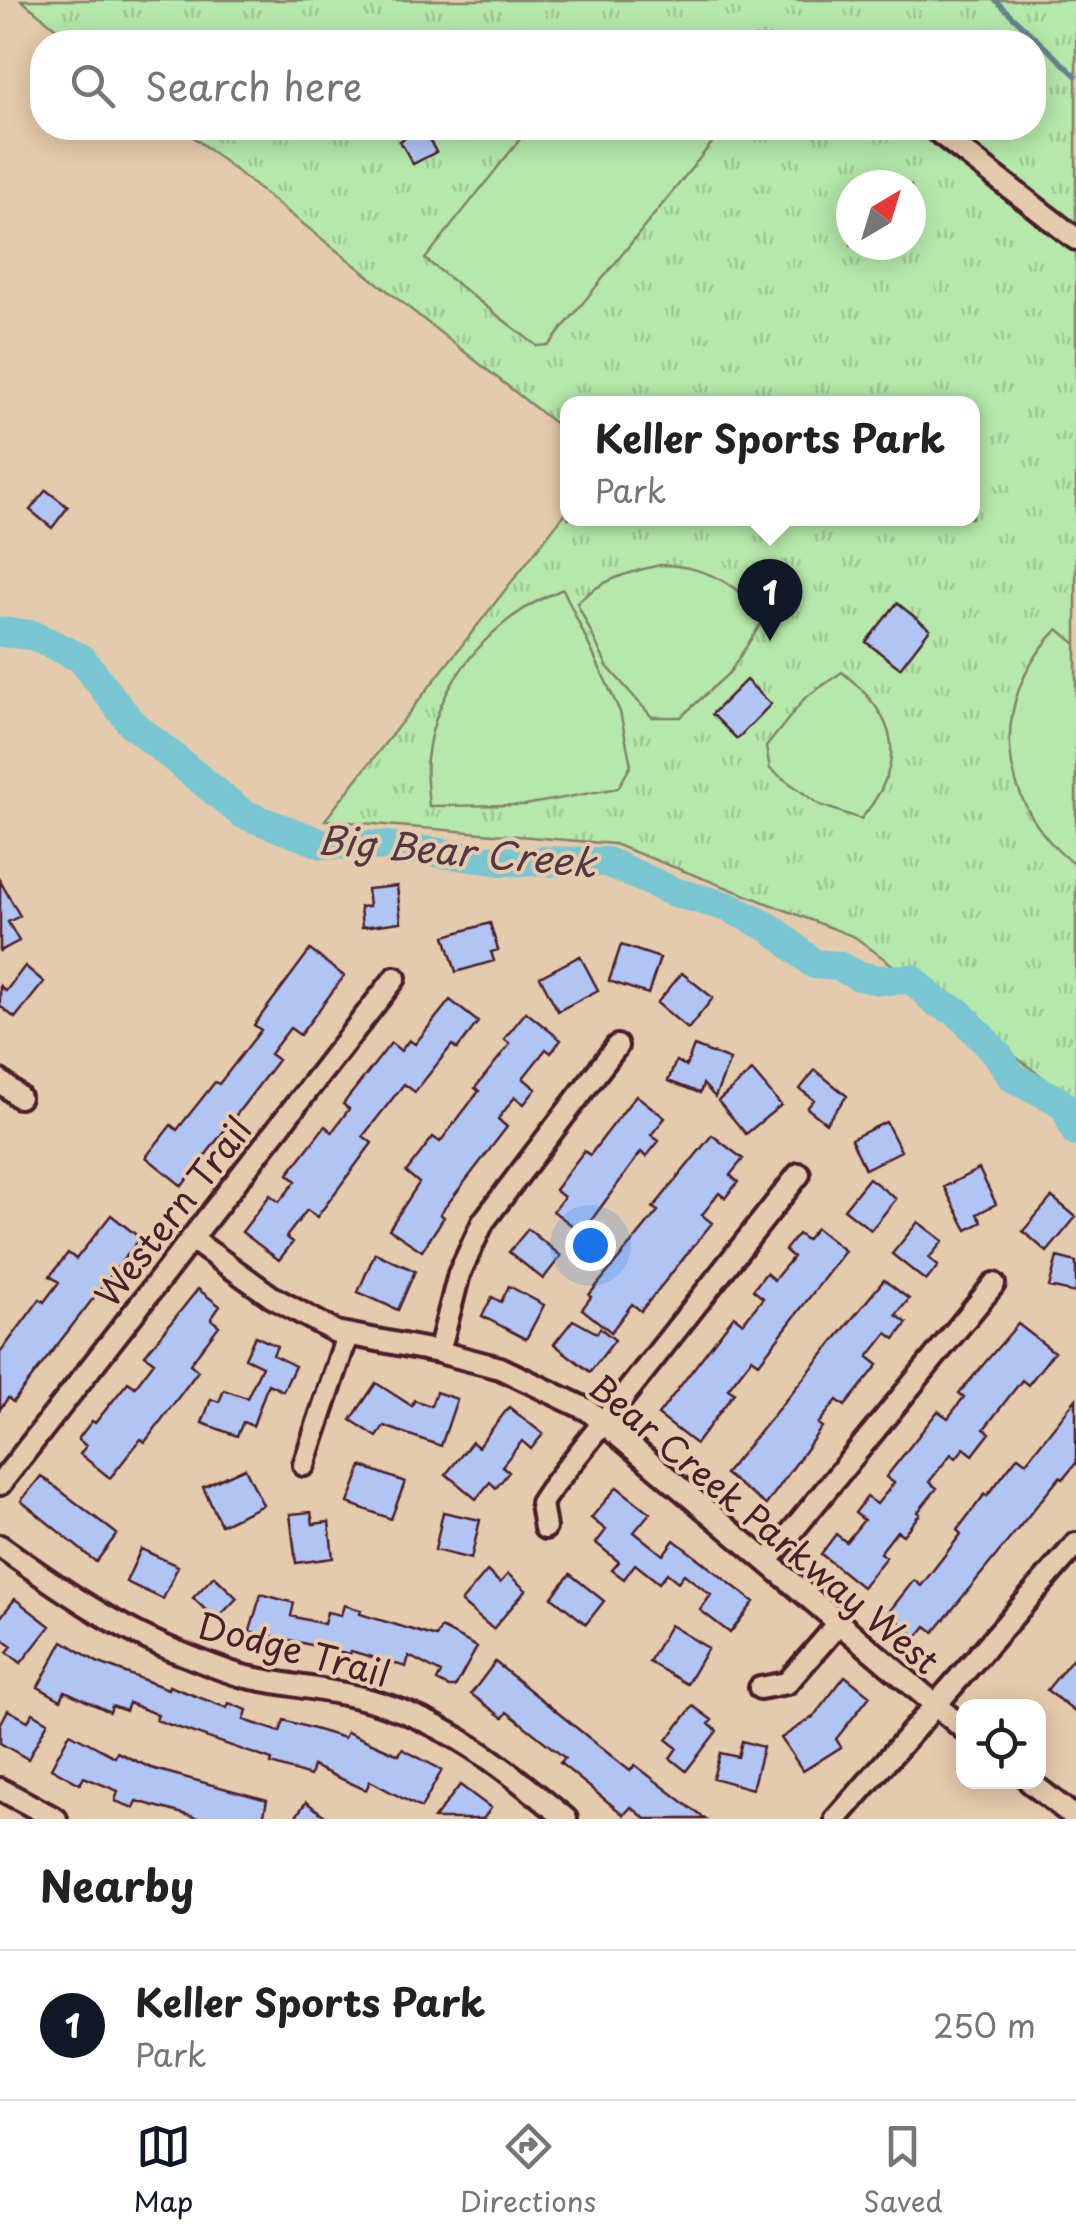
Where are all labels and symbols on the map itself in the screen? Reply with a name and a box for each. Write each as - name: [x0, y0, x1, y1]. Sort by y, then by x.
- north arrow: [836, 170, 926, 260]
- pin: 1: [738, 558, 802, 641]
- water label: Big Bear Creek: [316, 809, 600, 891]
- street label: Western Trail: [81, 1104, 263, 1318]
- your location: [565, 1220, 616, 1271]
- street label: Bear Creek Parkway West: [578, 1360, 952, 1686]
- street label: Dodge Trail: [192, 1597, 396, 1699]

